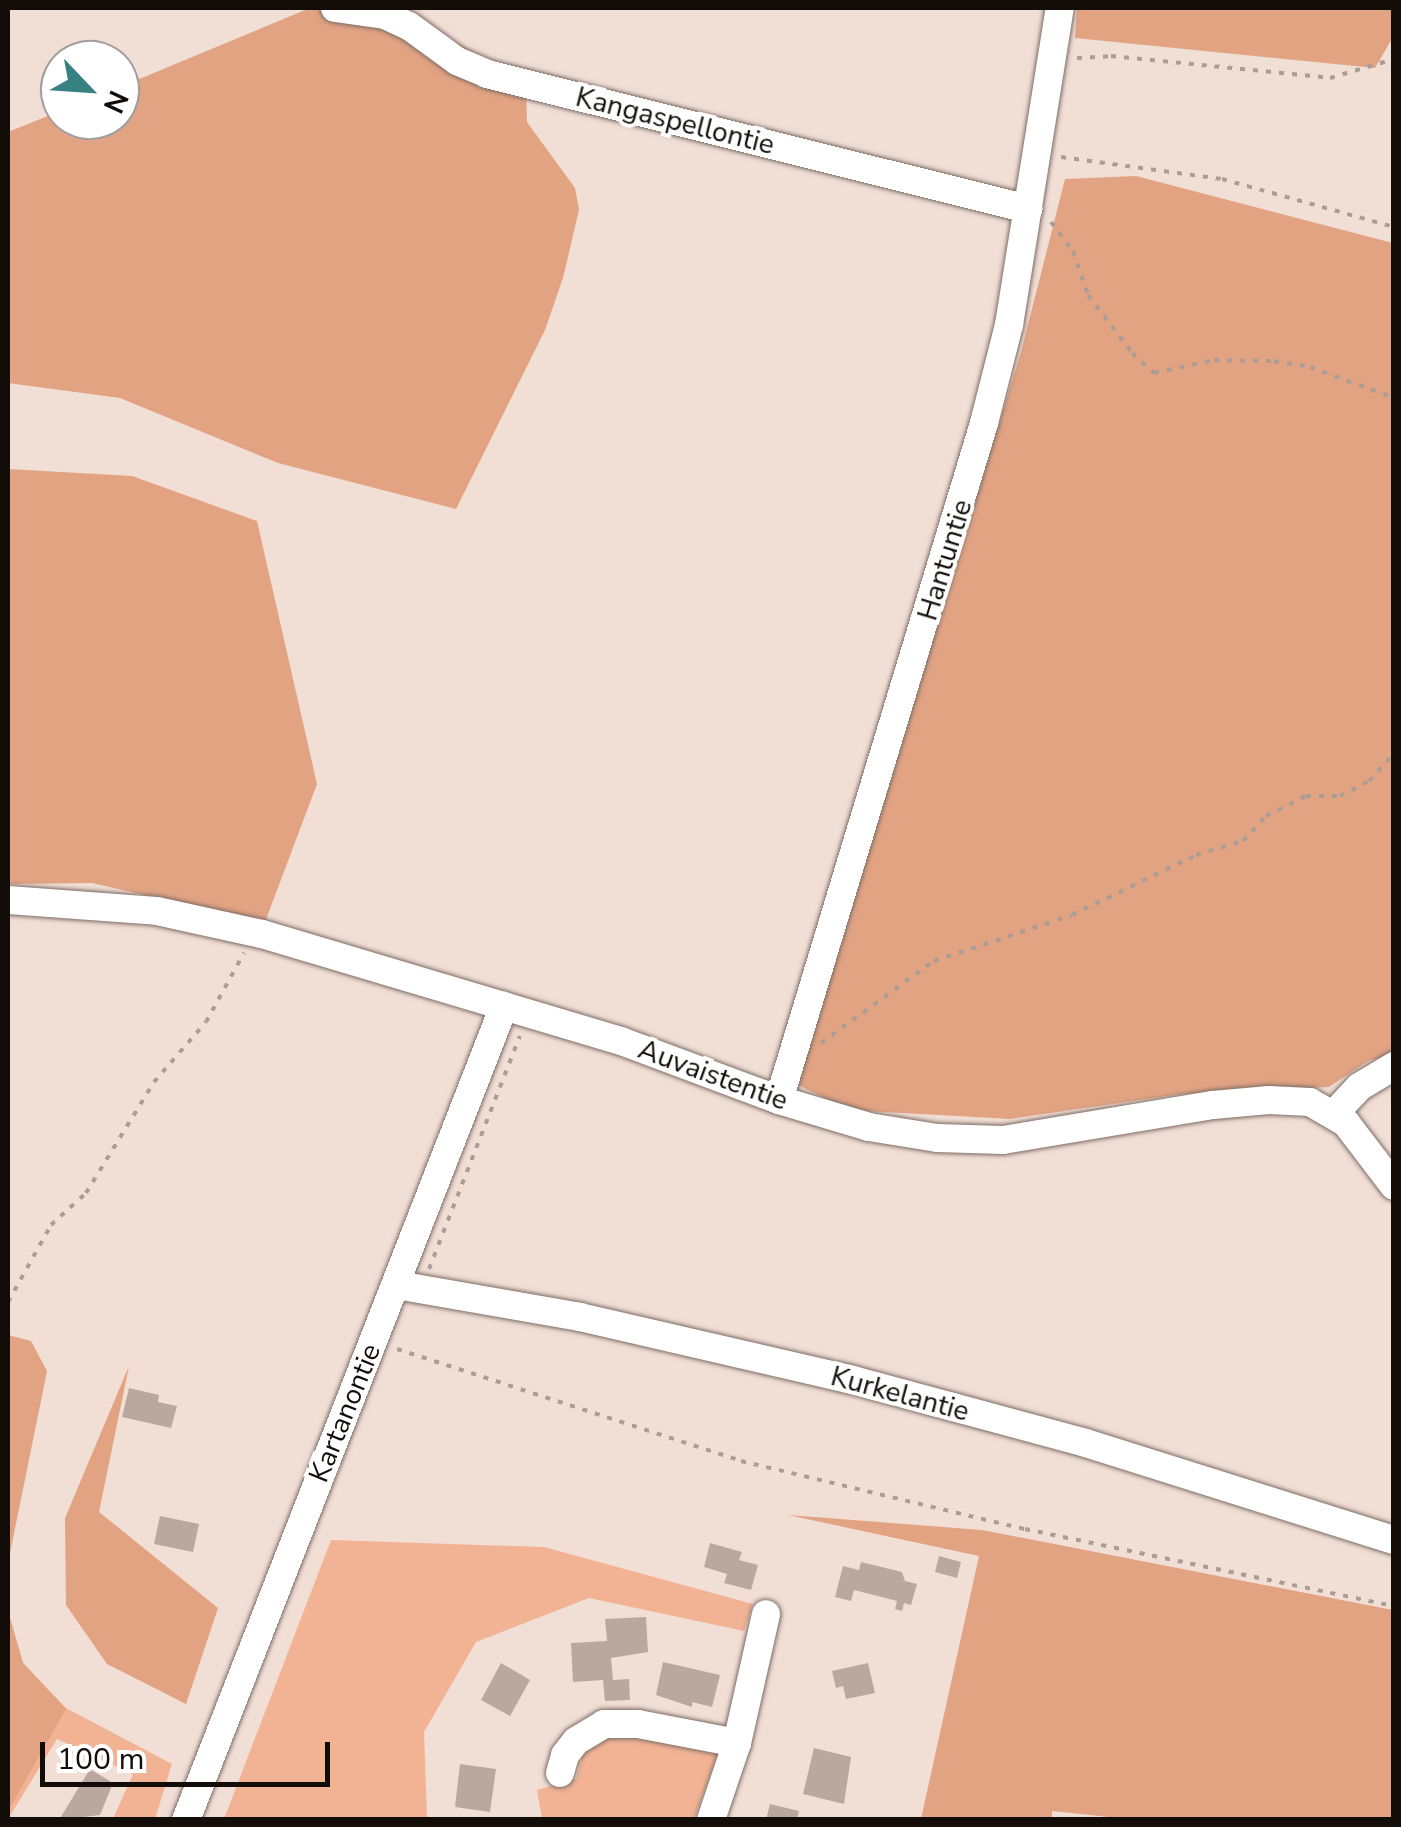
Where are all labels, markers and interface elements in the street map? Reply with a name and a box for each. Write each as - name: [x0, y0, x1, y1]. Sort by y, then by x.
- north arrow: [40, 40, 140, 140]
- street label: Kangaspellontie: [572, 80, 778, 162]
- text: N: [94, 84, 137, 119]
- street label: Hantuntie: [911, 495, 979, 625]
- street label: Auvaistentie: [634, 1032, 792, 1118]
- street label: Kartanontie: [302, 1339, 388, 1487]
- street label: Kurkelantie: [827, 1359, 973, 1429]
- scale bar: [45, 1722, 335, 1784]
- text: 100 m: [57, 1739, 144, 1780]

